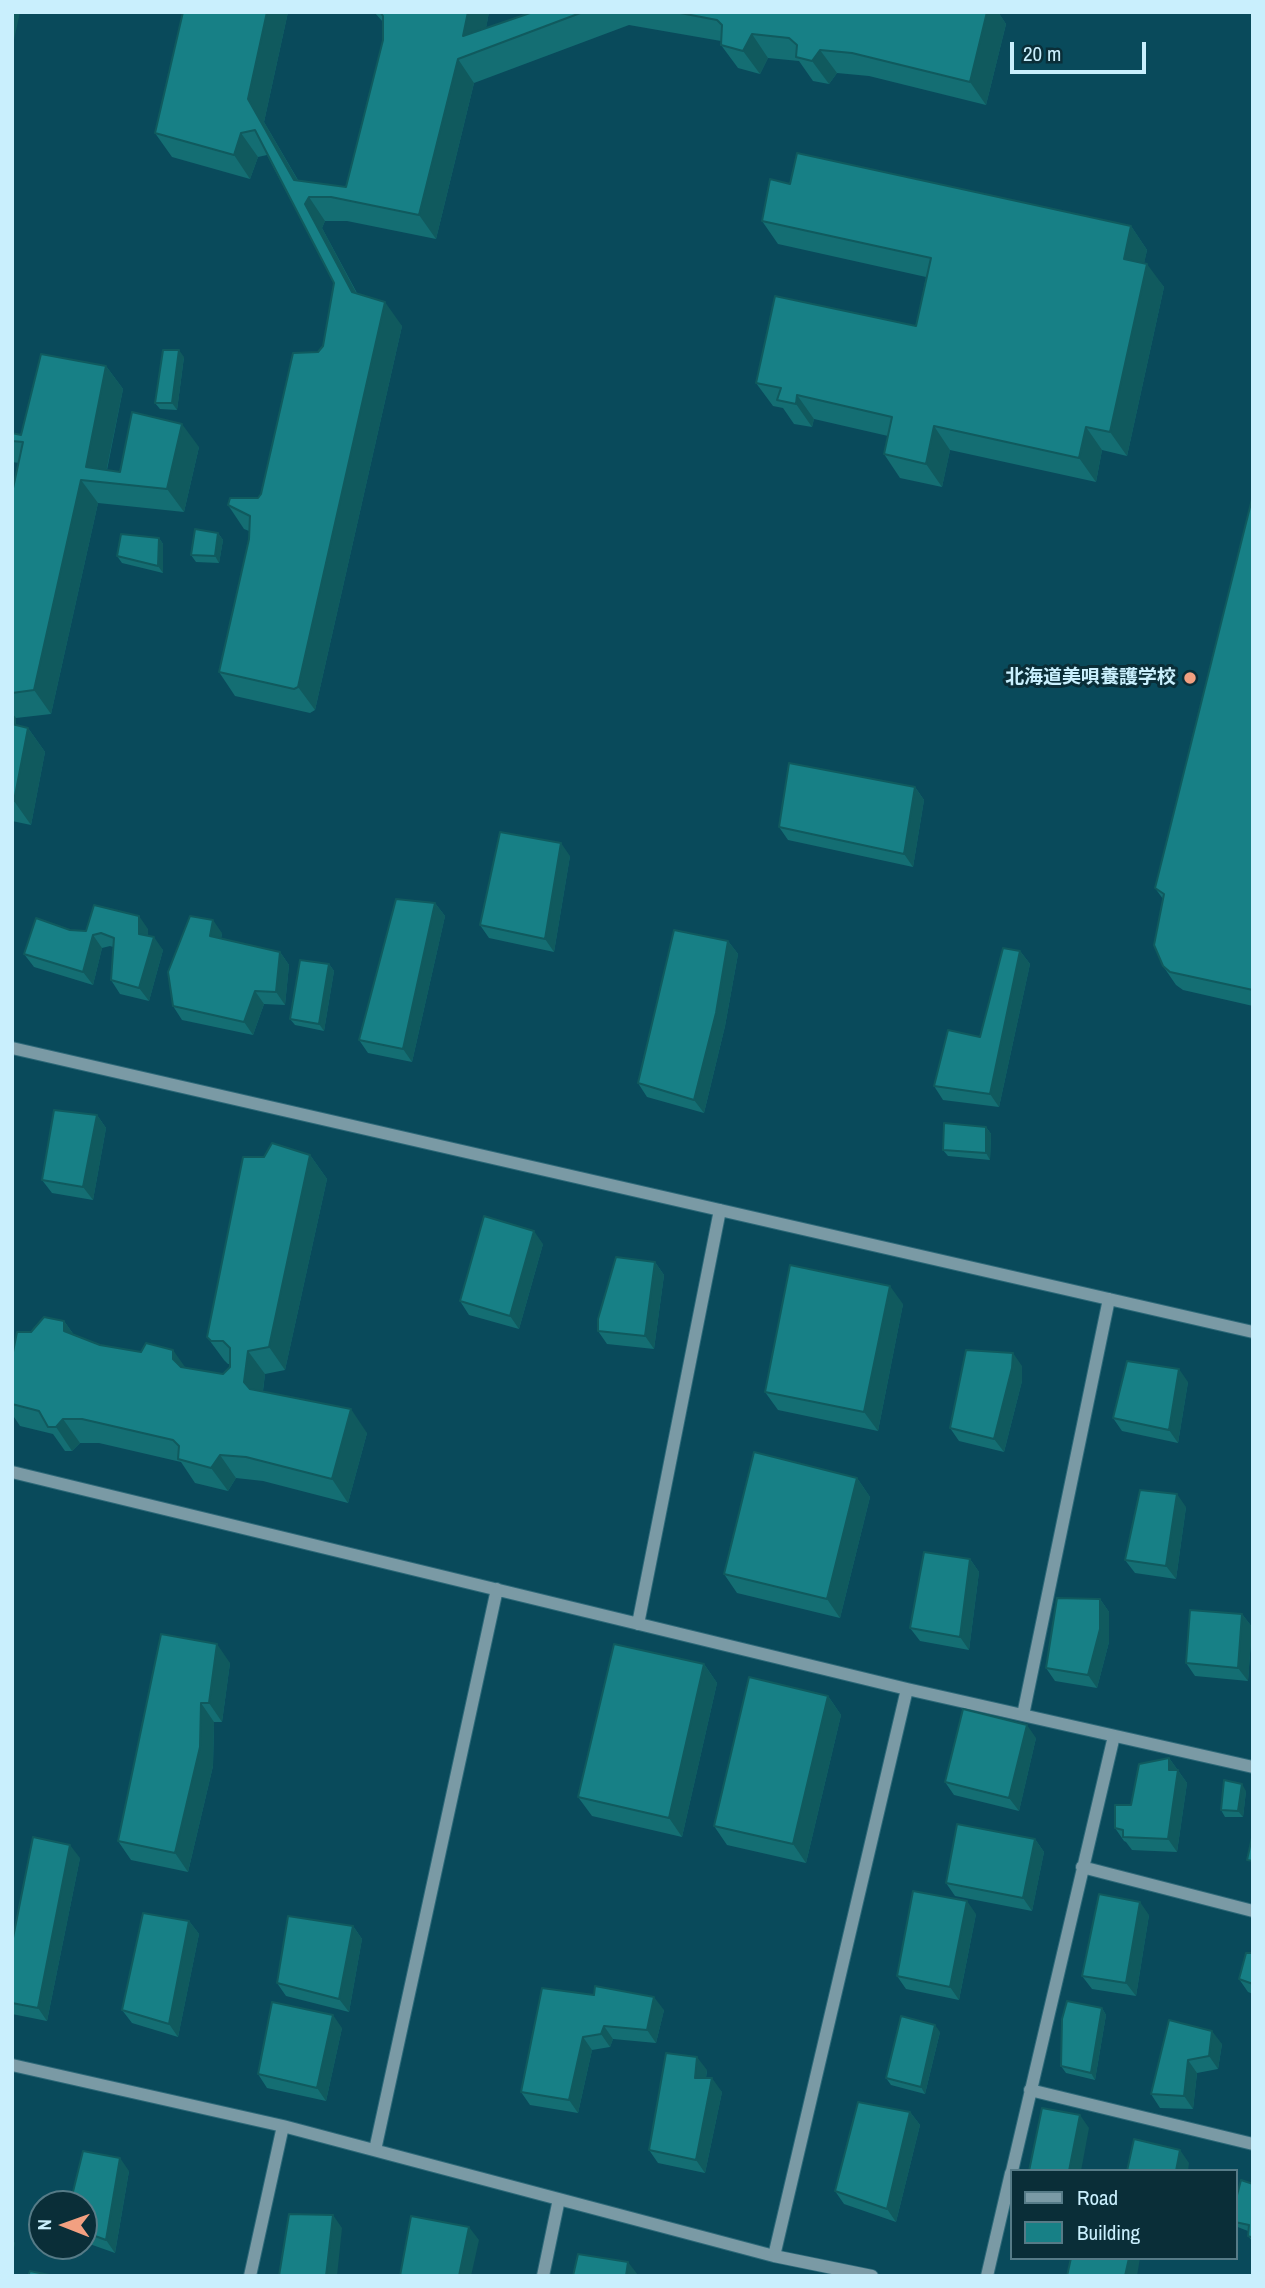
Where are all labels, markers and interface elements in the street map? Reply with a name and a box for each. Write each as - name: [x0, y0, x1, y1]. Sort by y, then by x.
- scale bar: [1013, 28, 1150, 72]
- text: 20 m: [1023, 39, 1061, 68]
- place label: 北海道美唄養護学校: [1005, 667, 1176, 689]
- marker: 北海道美唄養護学校: [1182, 670, 1198, 686]
- legend: [1010, 2169, 1237, 2260]
- text: Road: [1077, 2183, 1118, 2212]
- north arrow: [28, 2190, 98, 2260]
- text: Building: [1077, 2218, 1140, 2247]
- text: N: [31, 2219, 57, 2231]

